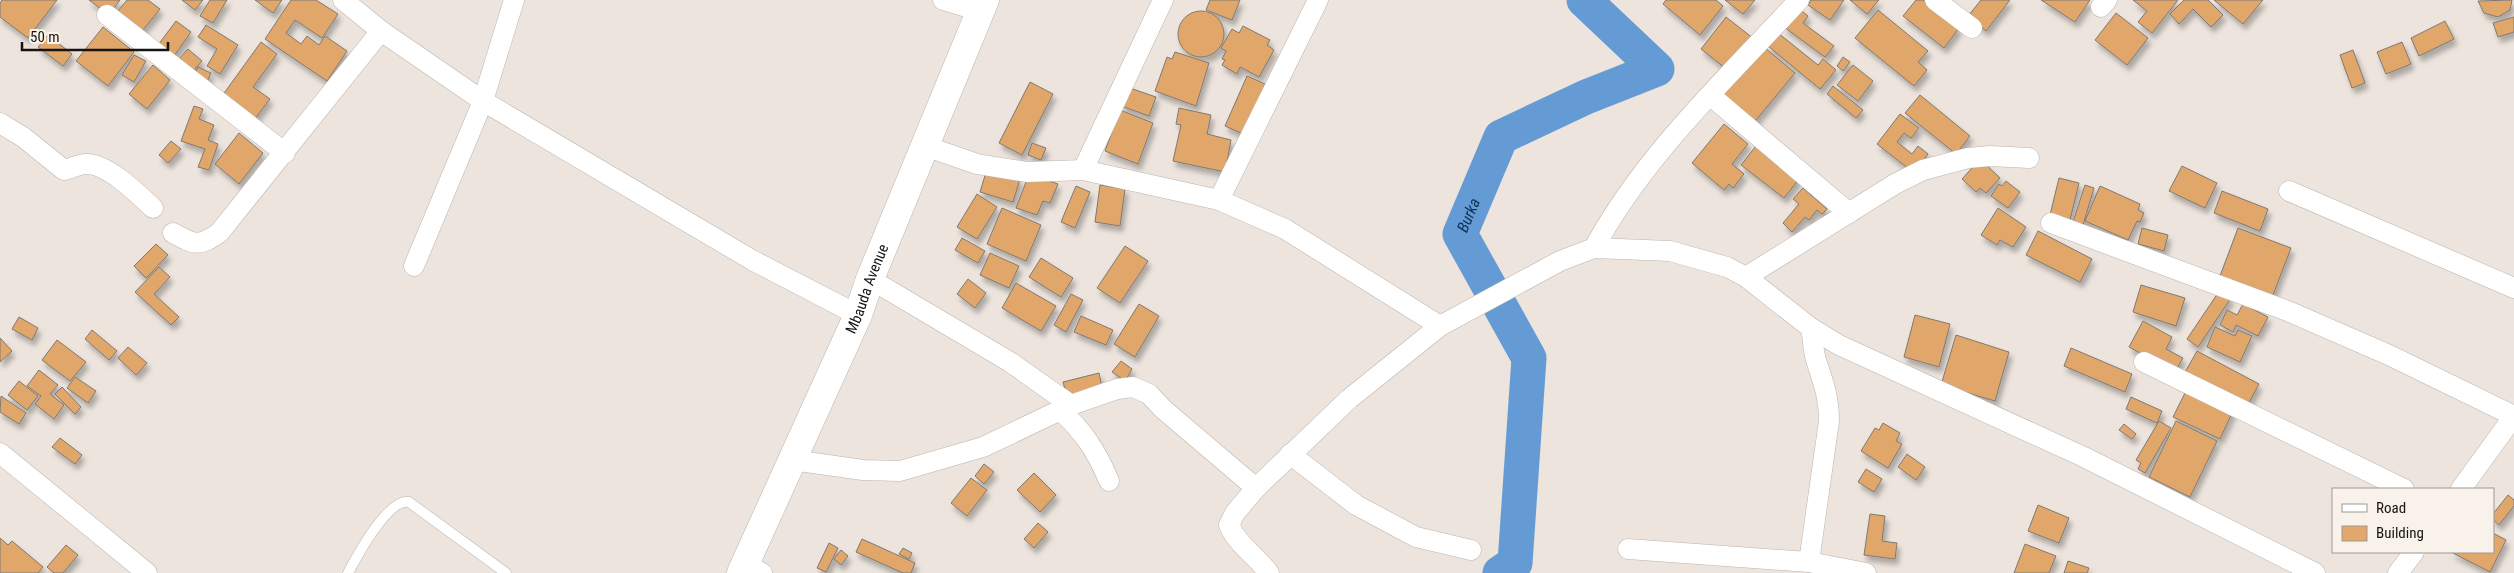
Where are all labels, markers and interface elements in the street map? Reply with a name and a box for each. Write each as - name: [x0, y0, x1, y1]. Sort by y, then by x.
- scale bar: [22, 20, 169, 52]
- text: 50 m: [30, 28, 60, 46]
- water label: Burka: [1453, 195, 1484, 235]
- street label: Mbauda Avenue: [842, 241, 892, 337]
- legend: [2332, 488, 2494, 553]
- text: Road: [2376, 499, 2406, 517]
- text: Building: [2376, 524, 2424, 542]

